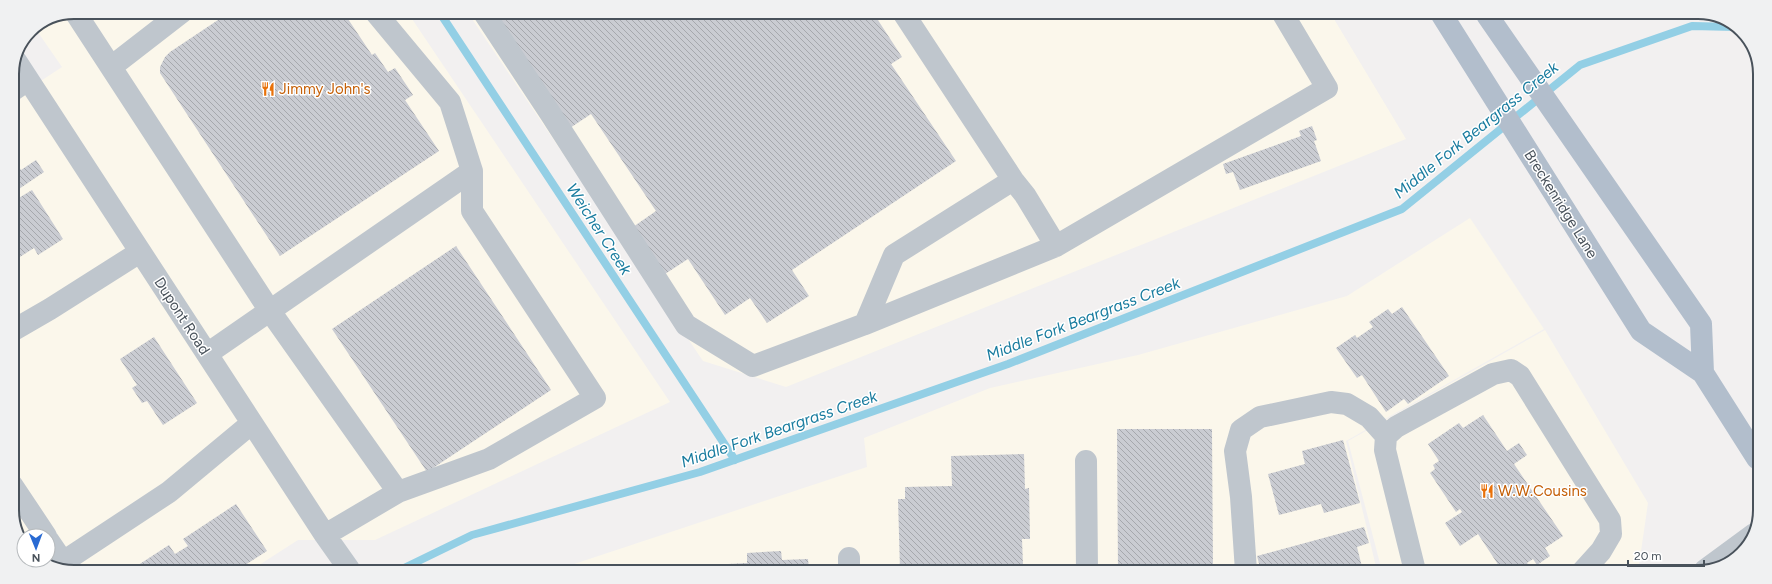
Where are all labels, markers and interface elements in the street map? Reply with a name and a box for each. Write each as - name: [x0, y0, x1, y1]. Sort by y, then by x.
- water label: Middle Fork Beargrass Creek: [1390, 57, 1563, 202]
- place label: Jimmy John's: [279, 80, 370, 98]
- restaurant icon: Jimmy John's: [260, 81, 276, 97]
- street label: Breckenridge Lane: [1520, 147, 1602, 261]
- water label: Weicher Creek: [562, 180, 636, 279]
- water label: Middle Fork Beargrass Creek: [983, 273, 1184, 365]
- street label: Dupont Road: [150, 274, 214, 358]
- water label: Middle Fork Beargrass Creek: [678, 386, 881, 472]
- place label: W.W.Cousins: [1498, 482, 1587, 500]
- restaurant icon: W.W.Cousins: [1479, 483, 1495, 499]
- north arrow: [16, 528, 56, 568]
- scale bar: [1628, 542, 1704, 568]
- text: 20 m: [1634, 549, 1662, 563]
- text: N: [32, 551, 41, 564]

